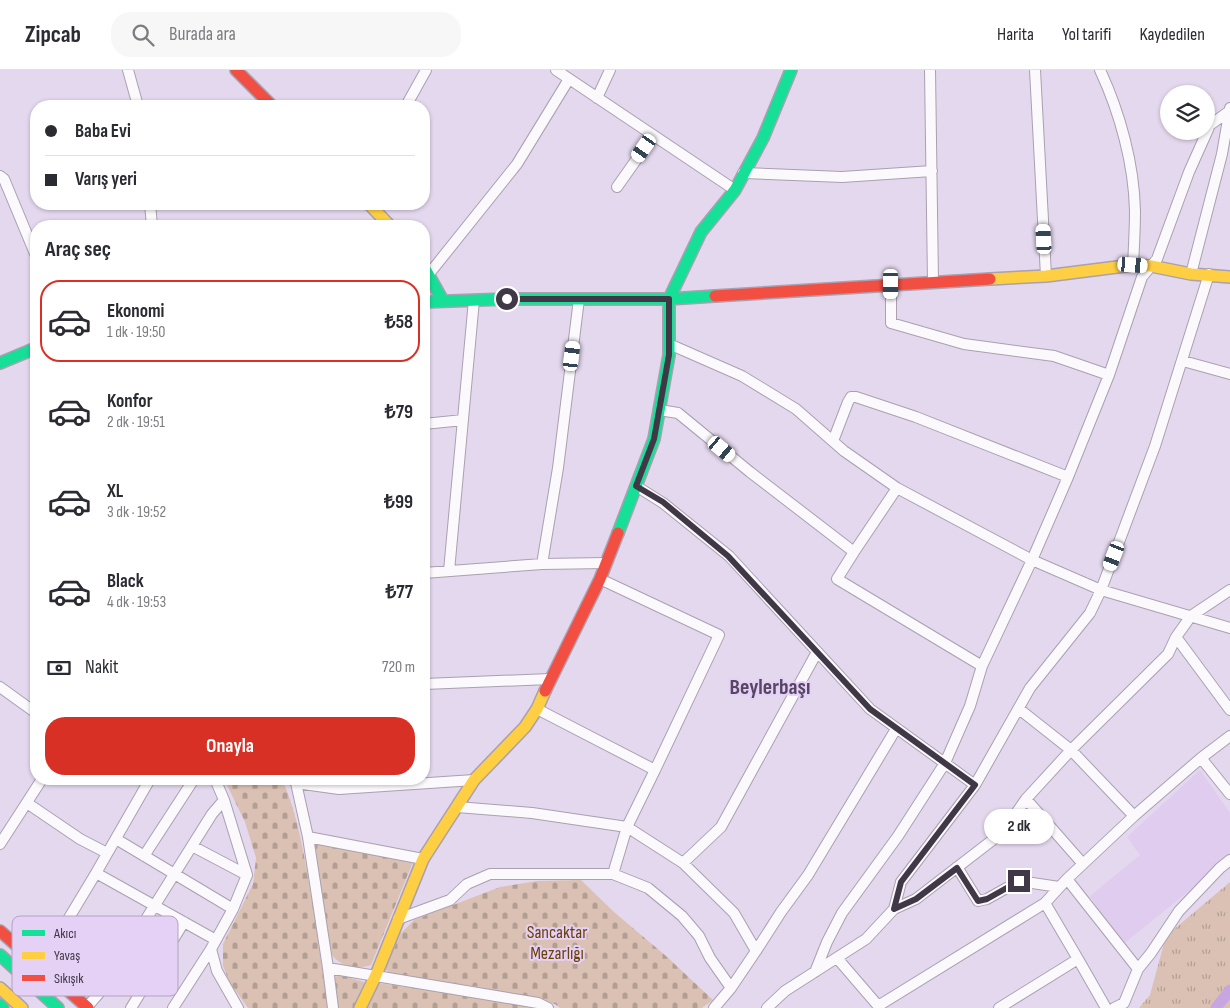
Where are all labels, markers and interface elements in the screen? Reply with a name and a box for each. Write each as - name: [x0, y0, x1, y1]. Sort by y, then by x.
- search box: [111, 12, 461, 57]
- text: Zipcab: [25, 20, 81, 49]
- icon: search: [129, 21, 157, 49]
- text: Burada ara: [169, 23, 236, 46]
- text: Harita: [997, 24, 1034, 45]
- text: Yol tarifi: [1062, 24, 1111, 45]
- text: Kaydedilen: [1139, 24, 1205, 45]
- map controls: [1160, 85, 1215, 140]
- button: layers: [1160, 85, 1215, 140]
- text: Baba Evi: [75, 120, 131, 143]
- car: [629, 131, 658, 165]
- text: Varış yeri: [75, 168, 137, 191]
- car: [1035, 224, 1052, 254]
- text: Araç seç: [45, 236, 111, 263]
- car: [1117, 256, 1148, 274]
- car: [883, 269, 898, 299]
- route start: [496, 288, 518, 310]
- icon: car: [47, 299, 92, 344]
- text: Ekonomi: [107, 300, 164, 323]
- text: ₺58: [385, 311, 413, 334]
- text: 1 dk · 19:50: [107, 323, 165, 342]
- car: [562, 340, 581, 372]
- icon: car: [47, 389, 92, 434]
- text: Konfor: [107, 390, 153, 413]
- text: ₺79: [385, 401, 413, 424]
- text: 2 dk · 19:51: [107, 413, 165, 432]
- car: [705, 434, 738, 464]
- icon: car: [47, 479, 92, 524]
- text: XL: [107, 480, 123, 503]
- text: ₺99: [384, 491, 413, 514]
- text: 3 dk · 19:52: [107, 503, 166, 522]
- car: [1101, 539, 1126, 573]
- icon: car: [47, 569, 92, 614]
- text: Black: [107, 570, 144, 593]
- text: ₺77: [385, 581, 413, 604]
- text: 4 dk · 19:53: [107, 593, 166, 612]
- icon: cash: [45, 654, 73, 682]
- text: Nakit: [85, 656, 119, 679]
- text: 720 m: [382, 658, 415, 677]
- district label: Beylerbaşı: [730, 674, 810, 701]
- button: Onayla: [45, 717, 415, 775]
- callout: 2 dk: [984, 808, 1054, 844]
- text: 2 dk: [1007, 817, 1031, 836]
- route end: [1008, 870, 1030, 892]
- legend: [12, 916, 178, 996]
- park label: Sancaktar Mezarlığı: [527, 922, 587, 964]
- text: Akıcı: [53, 925, 76, 942]
- text: Yavaş: [54, 947, 80, 964]
- text: Sıkışık: [54, 970, 84, 987]

